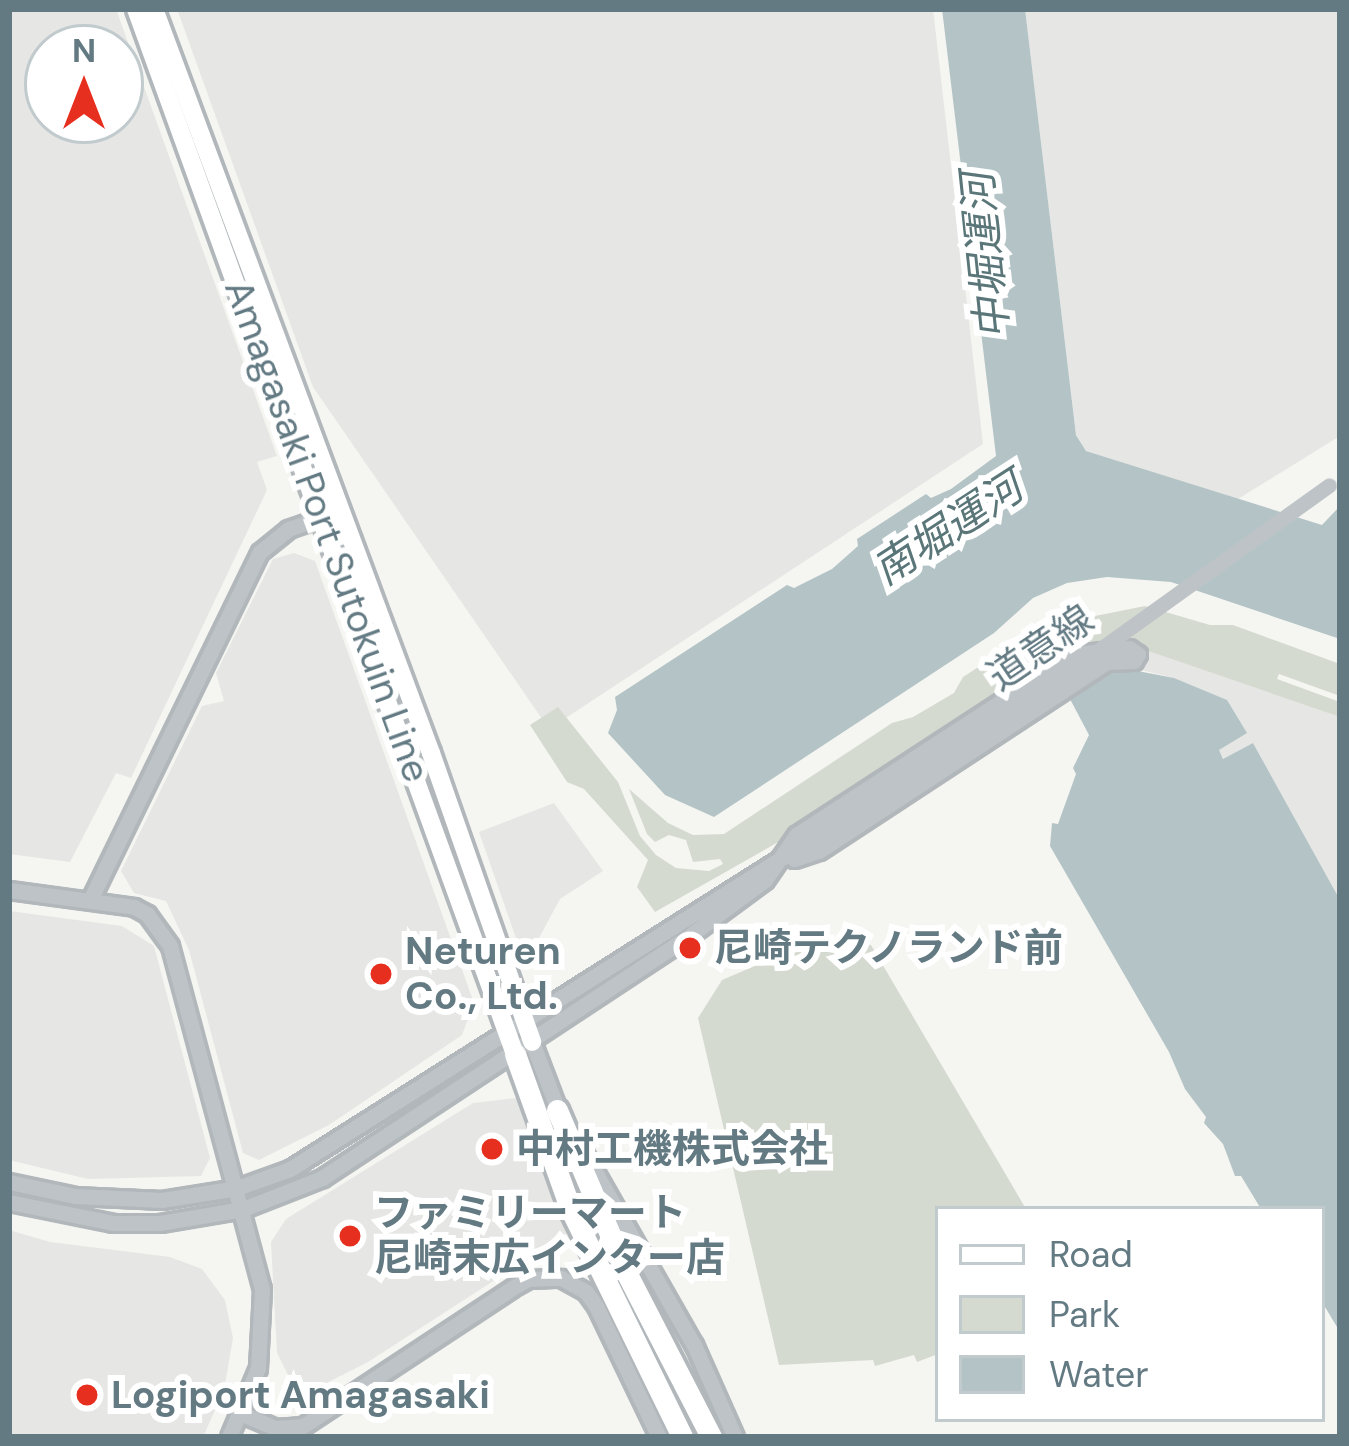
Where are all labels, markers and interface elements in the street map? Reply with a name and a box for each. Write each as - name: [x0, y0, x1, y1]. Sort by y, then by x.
- north arrow: [24, 24, 144, 144]
- text: N: [72, 29, 96, 72]
- water label: 中堀運河: [952, 170, 1020, 342]
- street label: Amagasaki Port Sutokuin Line: [214, 273, 440, 789]
- water label: 南堀運河: [864, 462, 1032, 596]
- street label: 道意線: [979, 596, 1103, 700]
- place label: 尼崎テクノランド前: [714, 925, 1065, 971]
- place label: Neturen Co., Ltd.: [405, 929, 561, 1020]
- marker: 尼崎テクノランド前: [677, 935, 703, 961]
- marker: Neturen Co., Ltd.: [368, 961, 394, 987]
- place label: 中村工機株式会社: [516, 1126, 828, 1172]
- marker: 中村工機株式会社: [479, 1136, 505, 1162]
- place label: ファミリーマート 尼崎末広インター店: [374, 1191, 725, 1282]
- legend: [935, 1206, 1325, 1422]
- marker: ファミリーマート 尼崎末広インター店: [337, 1223, 363, 1249]
- text: Road: [1049, 1231, 1133, 1278]
- text: Park: [1049, 1291, 1120, 1338]
- text: Water: [1049, 1351, 1149, 1398]
- place label: Logiport Amagasaki: [111, 1372, 490, 1418]
- marker: Logiport Amagasaki: [74, 1382, 100, 1408]

